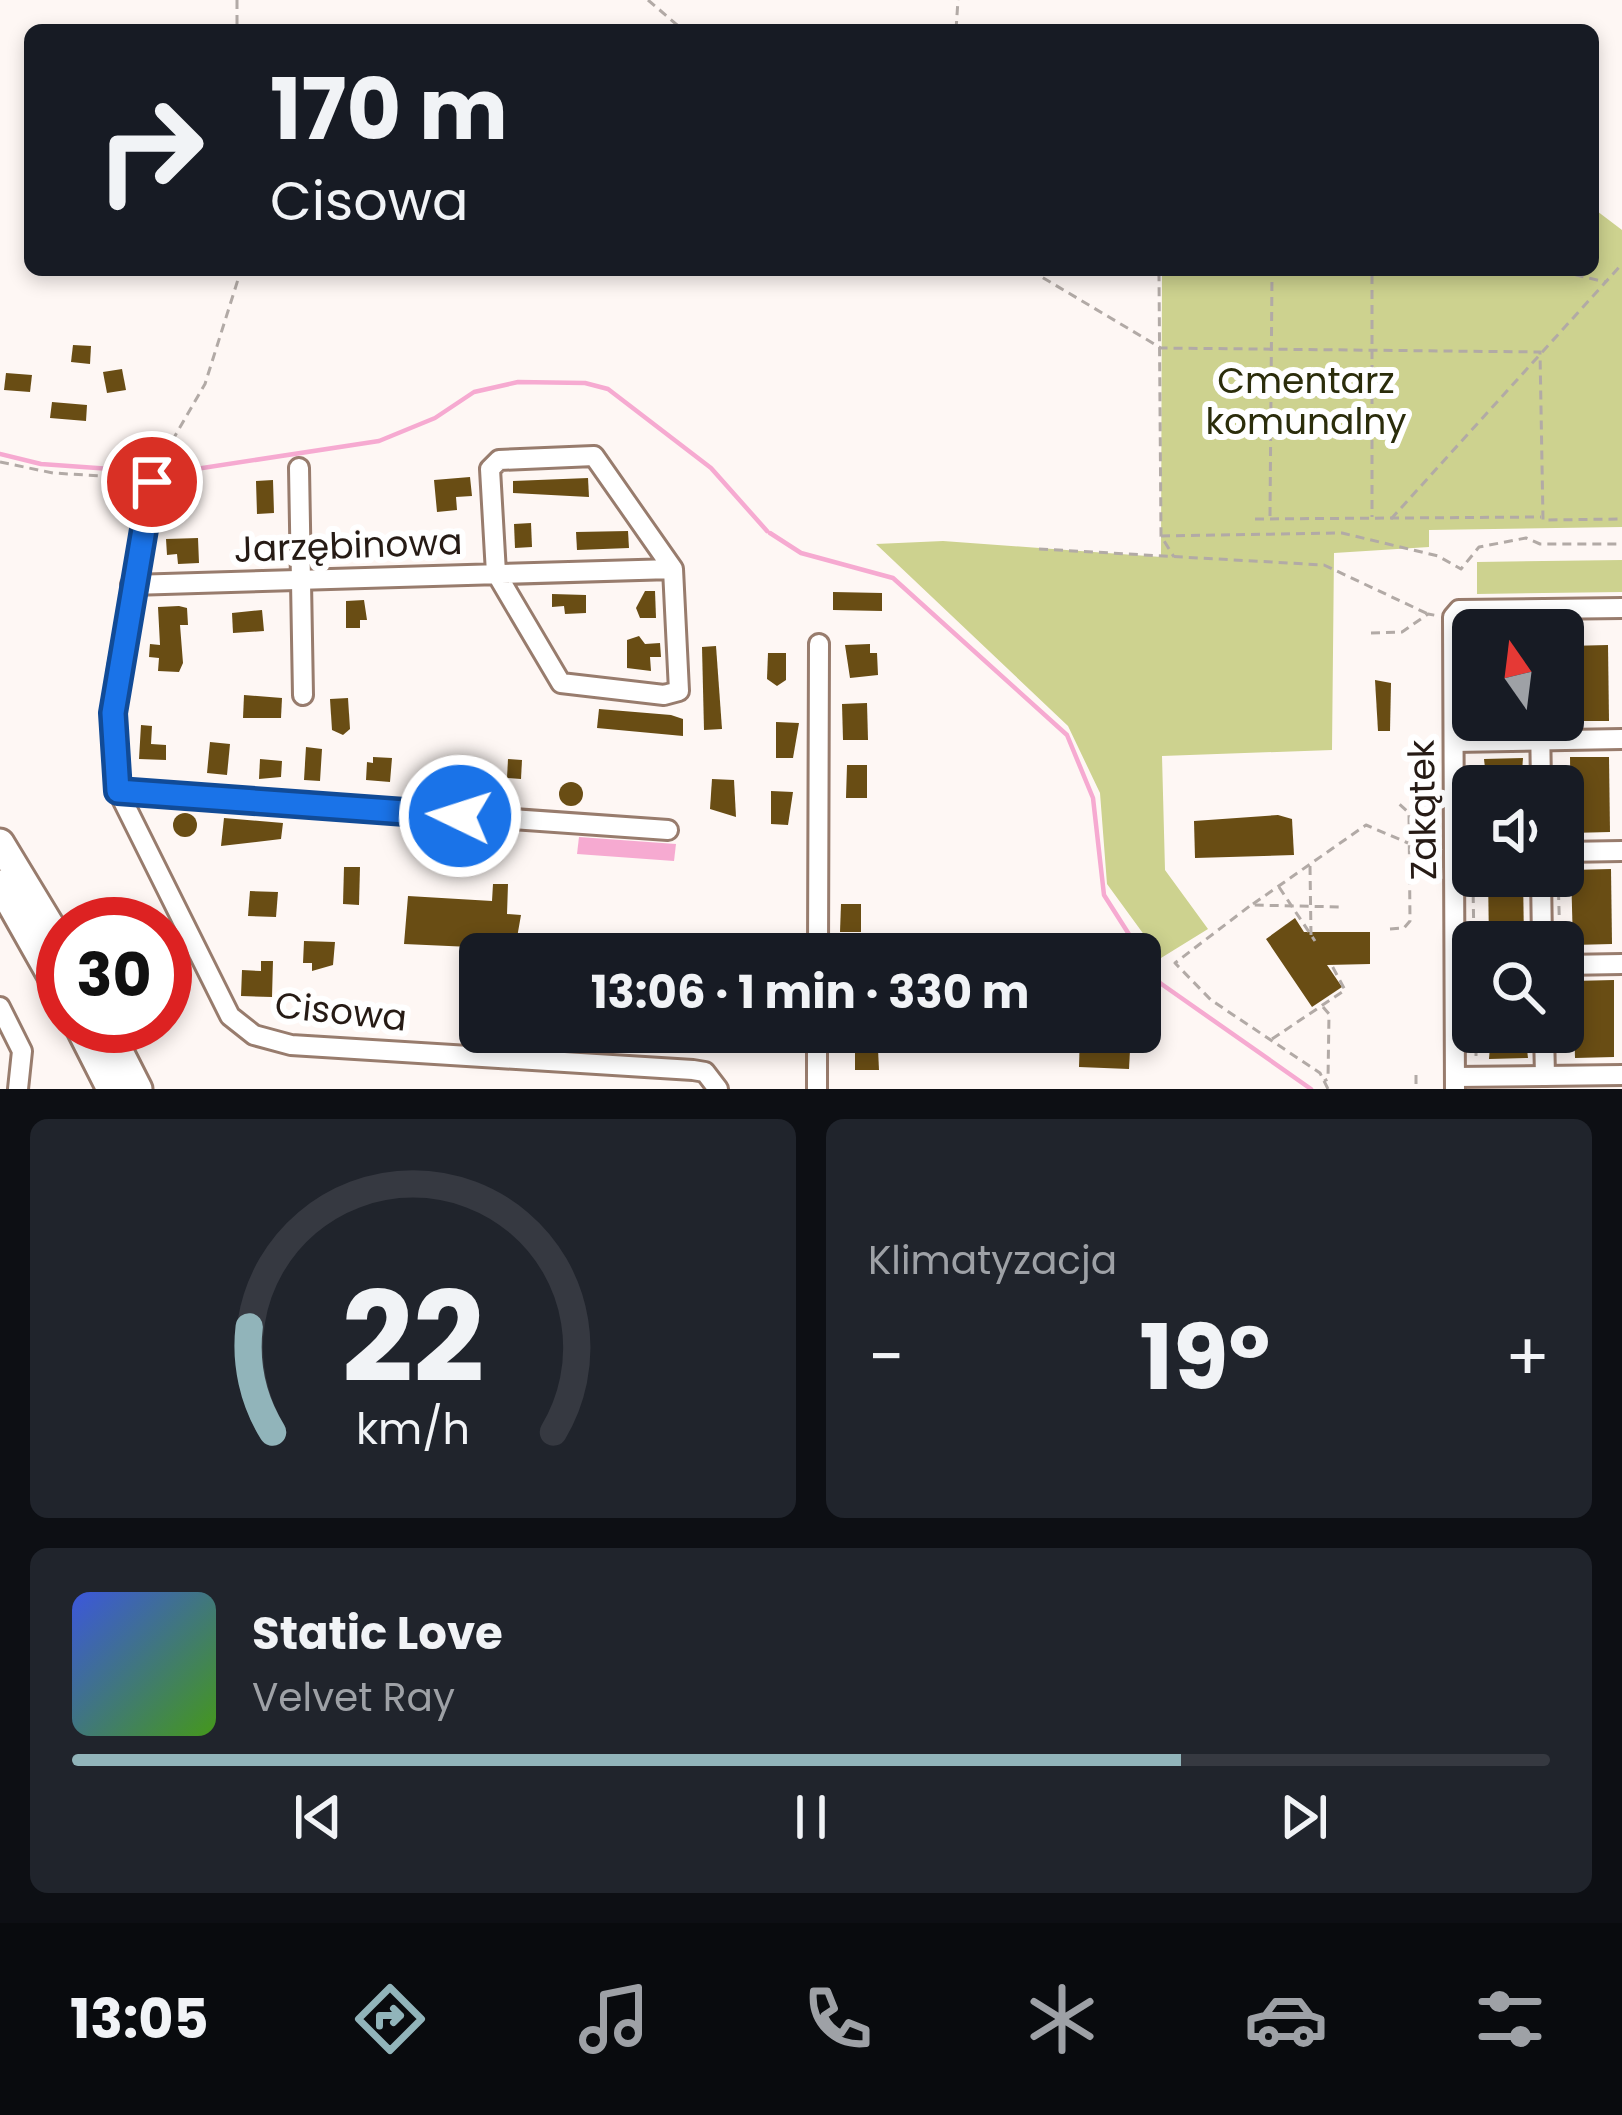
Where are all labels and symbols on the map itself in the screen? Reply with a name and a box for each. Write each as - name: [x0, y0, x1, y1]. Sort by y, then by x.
- park label: Cmentarz komunalny: [1205, 355, 1407, 447]
- pin: [101, 431, 203, 533]
- street label: Jarzębinowa: [233, 516, 463, 575]
- north arrow: [1452, 609, 1584, 741]
- street label: Zakątek: [1396, 739, 1449, 881]
- position arrow: [397, 753, 523, 879]
- speed limit sign: 30: [36, 897, 192, 1053]
- street label: Cisowa: [272, 979, 409, 1044]

